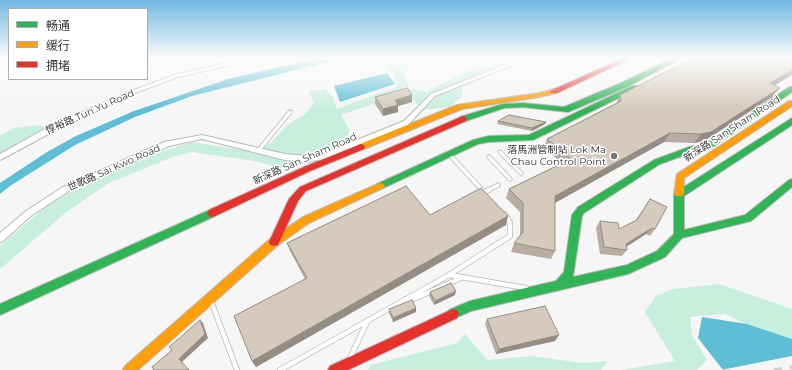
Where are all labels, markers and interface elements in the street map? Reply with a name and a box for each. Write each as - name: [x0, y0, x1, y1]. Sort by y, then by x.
- legend: [8, 8, 148, 80]
- text: 畅通: [46, 18, 70, 33]
- text: 缓行: [46, 38, 70, 53]
- text: 拥堵: [46, 58, 70, 73]
- street label: 惇裕路 Tun Yu Road: [44, 87, 136, 137]
- street label: 新深路 San Sham Road: [682, 93, 782, 165]
- street label: 新深路 San Sham Road: [251, 131, 359, 187]
- street label: 世歌路 Sai Kwo Road: [66, 142, 162, 194]
- place label: 落馬洲管制站 Lok Ma Chau Control Point: [507, 144, 606, 168]
- marker: 落馬洲管制站 Lok Ma Chau Control Point: [609, 151, 619, 161]

